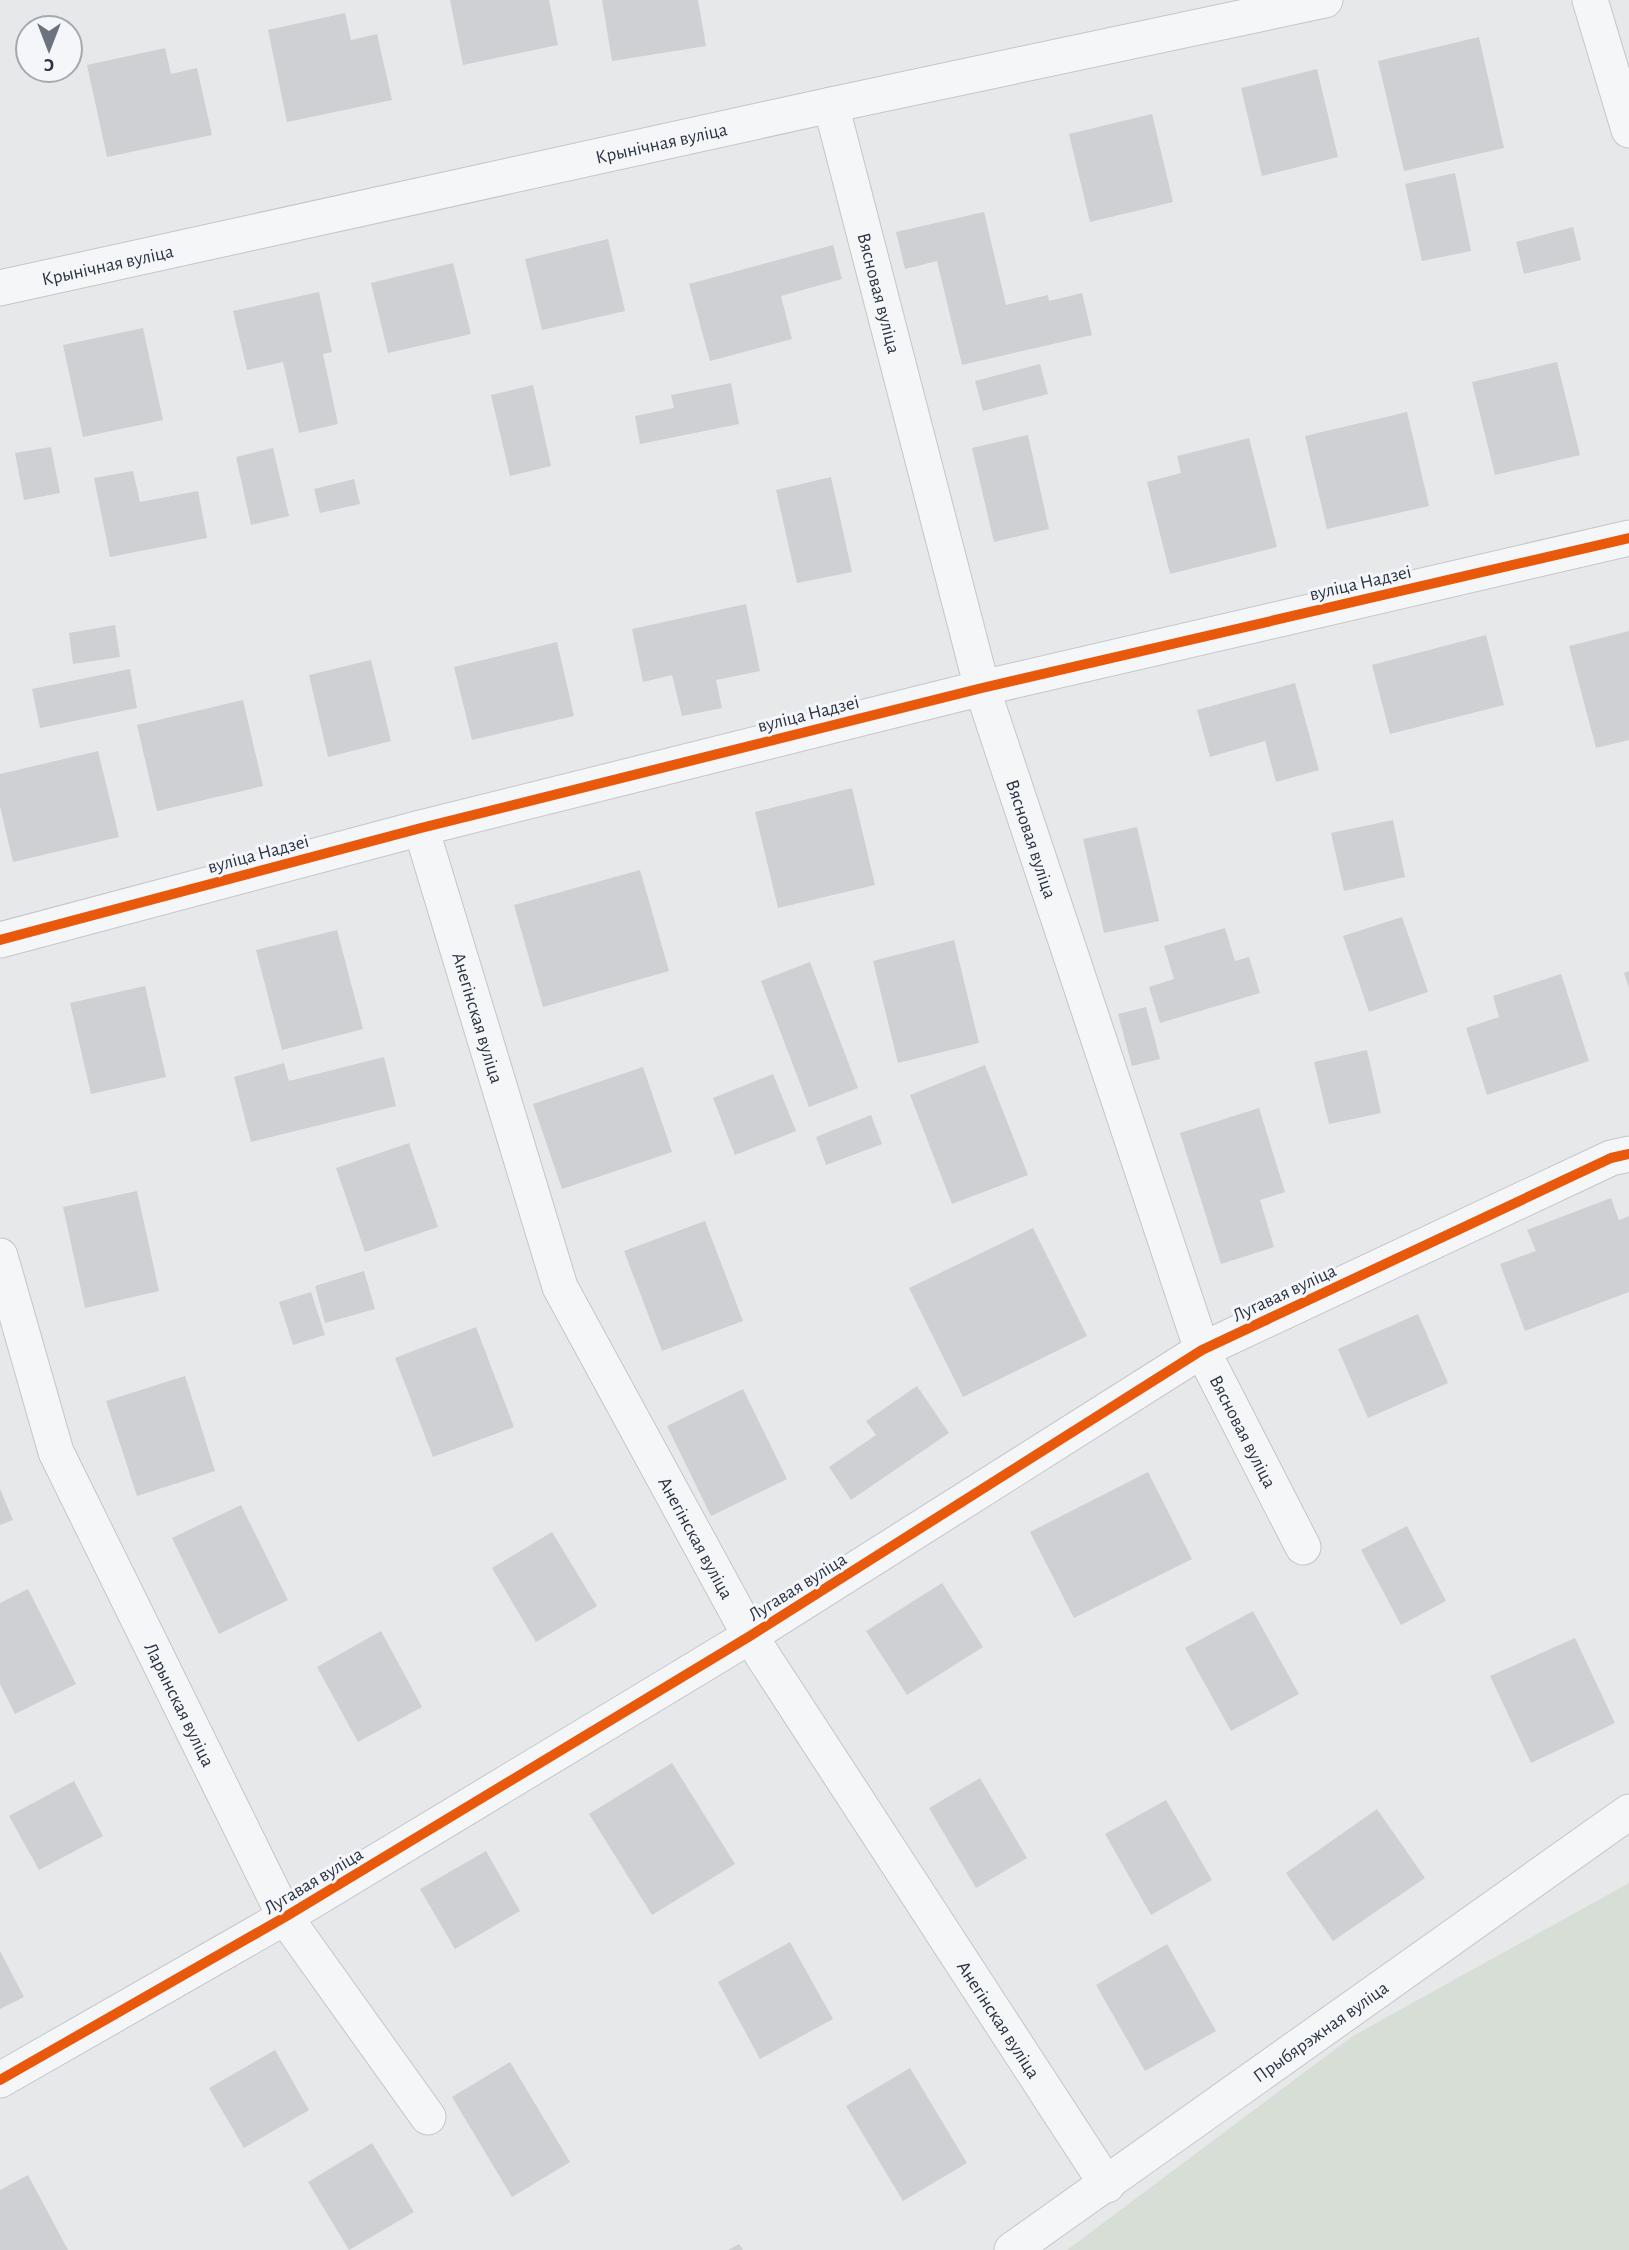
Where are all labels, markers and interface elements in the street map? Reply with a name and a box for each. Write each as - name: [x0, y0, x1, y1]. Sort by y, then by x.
- north arrow: [14, 14, 84, 84]
- text: С: [44, 55, 54, 74]
- street label: Крынічная вуліца: [594, 120, 729, 168]
- street label: Вясновая вуліца: [853, 231, 903, 356]
- street label: Крынічная вуліца: [40, 242, 176, 290]
- street label: вуліца Надзеі: [1308, 563, 1413, 604]
- street label: вуліца Надзеі: [756, 693, 861, 736]
- street label: Вясновая вуліца: [1002, 777, 1059, 901]
- street label: вуліца Надзеі: [206, 832, 311, 877]
- street label: Анегінская вуліца: [448, 950, 506, 1086]
- street label: Лугавая вуліца: [1230, 1261, 1340, 1326]
- street label: Вясновая вуліца: [1206, 1372, 1279, 1492]
- street label: Анегінская вуліца: [654, 1474, 736, 1603]
- street label: Лугавая вуліца: [745, 1549, 850, 1625]
- street label: Ларынская вуліца: [140, 1640, 218, 1770]
- street label: Лугавая вуліца: [261, 1844, 367, 1918]
- street label: Анегінская вуліца: [953, 1958, 1043, 2082]
- street label: Прыбярэжная вуліца: [1250, 1978, 1392, 2087]

